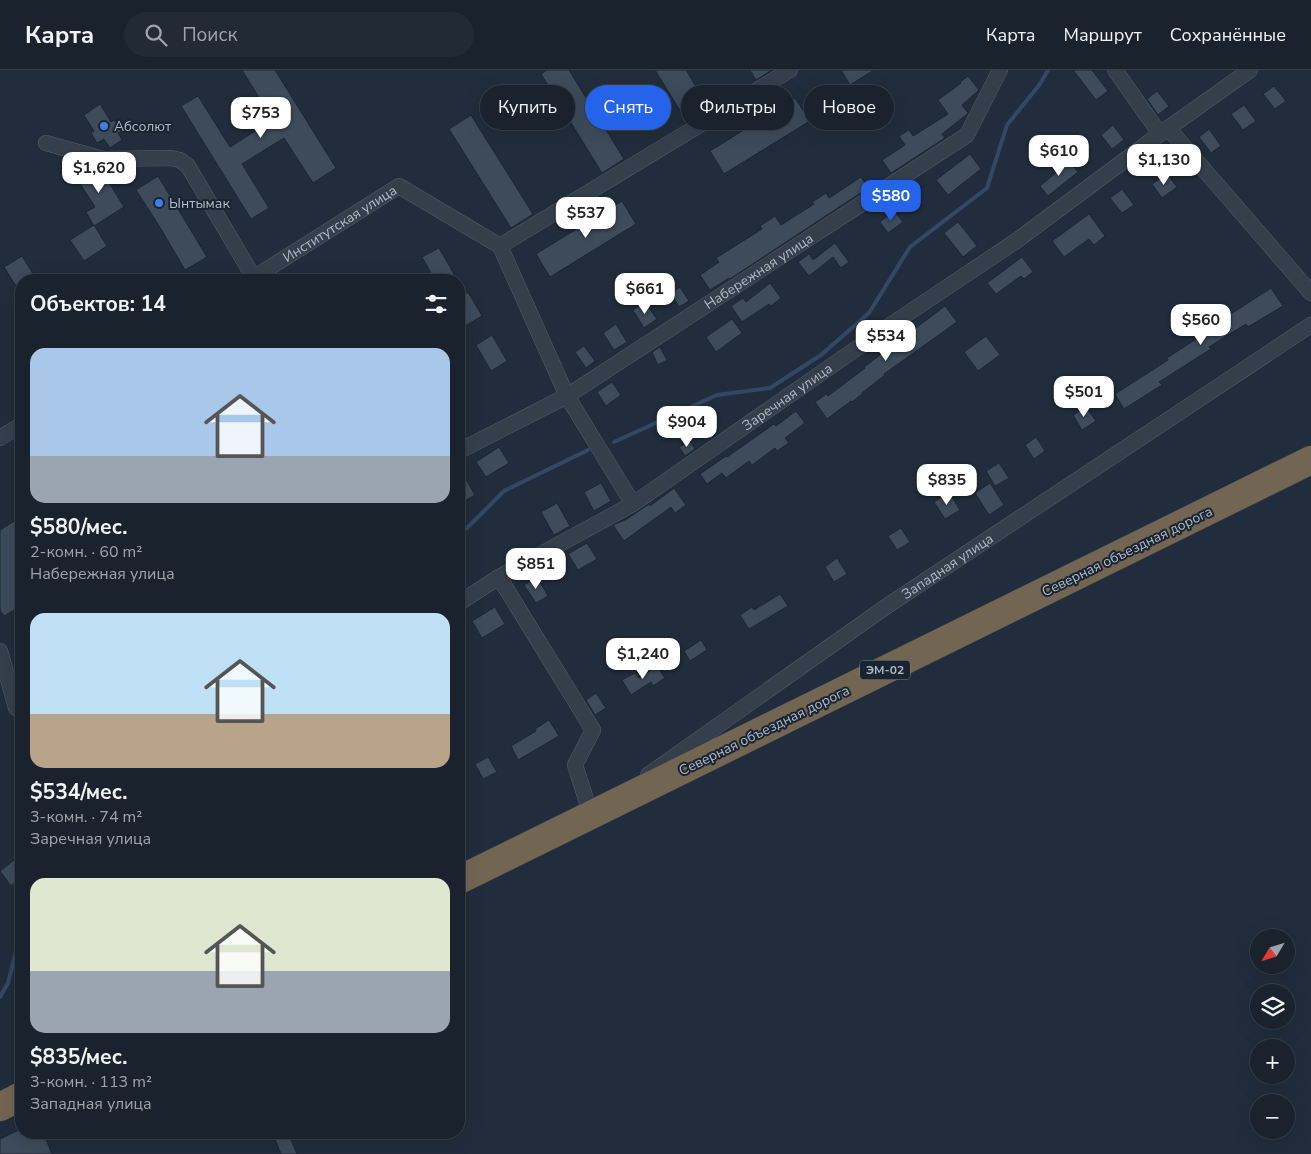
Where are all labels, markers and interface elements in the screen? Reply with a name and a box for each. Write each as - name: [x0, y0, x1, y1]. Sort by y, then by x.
- search box: [124, 12, 474, 57]
- text: Карта: [25, 19, 94, 51]
- icon: search: [142, 21, 170, 49]
- text: Поиск: [182, 22, 237, 48]
- text: Карта: [986, 23, 1036, 47]
- text: Маршрут: [1064, 23, 1142, 47]
- text: Сохранённые: [1170, 23, 1286, 47]
- chip: Купить: [480, 85, 575, 130]
- chip: Снять: [585, 85, 671, 130]
- chip: Фильтры: [681, 85, 794, 130]
- chip: Новое: [804, 85, 894, 130]
- pin: $753: [231, 97, 291, 139]
- text: $753: [242, 102, 280, 124]
- place label: Абсолют: [114, 117, 172, 136]
- marker: Абсолют: [98, 120, 110, 132]
- pin: $610: [1029, 134, 1089, 177]
- text: $610: [1040, 140, 1078, 162]
- pin: $1,130: [1123, 144, 1205, 186]
- text: $1,130: [1138, 149, 1190, 171]
- pin: $1,620: [58, 152, 140, 194]
- text: $1,620: [73, 157, 125, 179]
- pin: $580: [861, 180, 921, 222]
- street label: Институтская улица: [279, 181, 400, 267]
- text: $580: [872, 185, 910, 207]
- place label: Ынтымак: [169, 194, 230, 213]
- pin: $537: [556, 196, 616, 239]
- marker: Ынтымак: [153, 197, 165, 209]
- text: $537: [567, 202, 605, 224]
- street label: Набережная улица: [701, 229, 817, 314]
- pin: $661: [615, 272, 675, 315]
- text: $661: [626, 278, 664, 300]
- text: Объектов: 14: [30, 290, 166, 318]
- icon: filters: [422, 290, 450, 318]
- pin: $560: [1171, 304, 1231, 346]
- text: $560: [1182, 309, 1220, 331]
- pin: $534: [856, 320, 916, 362]
- text: $534: [867, 325, 905, 347]
- street label: Заречная улица: [738, 359, 836, 435]
- pin: $501: [1054, 376, 1114, 418]
- icon: home: [195, 381, 285, 471]
- text: $501: [1065, 381, 1103, 403]
- pin: $904: [657, 406, 717, 448]
- text: $904: [668, 411, 706, 433]
- pin: $835: [917, 464, 977, 506]
- text: $835: [928, 469, 966, 491]
- street label: Северная объездная дорога: [1039, 502, 1216, 601]
- text: $580/мес.: [30, 513, 127, 541]
- street label: Западная улица: [898, 529, 997, 604]
- text: 2-комн. · 60 m²: [30, 541, 142, 563]
- pin: $851: [506, 548, 566, 590]
- text: $851: [517, 553, 555, 575]
- text: Набережная улица: [30, 563, 175, 585]
- pin: $1,240: [602, 638, 684, 680]
- text: $1,240: [617, 643, 669, 665]
- icon: home: [195, 646, 285, 736]
- road number: ЭМ-02: [860, 660, 910, 680]
- street label: Северная объездная дорога: [676, 681, 853, 780]
- text: $534/мес.: [30, 778, 127, 806]
- text: 3-комн. · 74 m²: [30, 806, 142, 828]
- text: Заречная улица: [30, 828, 151, 850]
- icon: home: [195, 911, 285, 1001]
- north arrow: [1250, 929, 1295, 974]
- map controls: [1250, 929, 1295, 1139]
- button: layers: [1250, 984, 1295, 1029]
- button: +: [1250, 1039, 1295, 1084]
- text: $835/мес.: [30, 1043, 127, 1071]
- text: 3-комн. · 113 m²: [30, 1071, 152, 1093]
- text: Западная улица: [30, 1093, 152, 1115]
- button: −: [1250, 1094, 1295, 1139]

